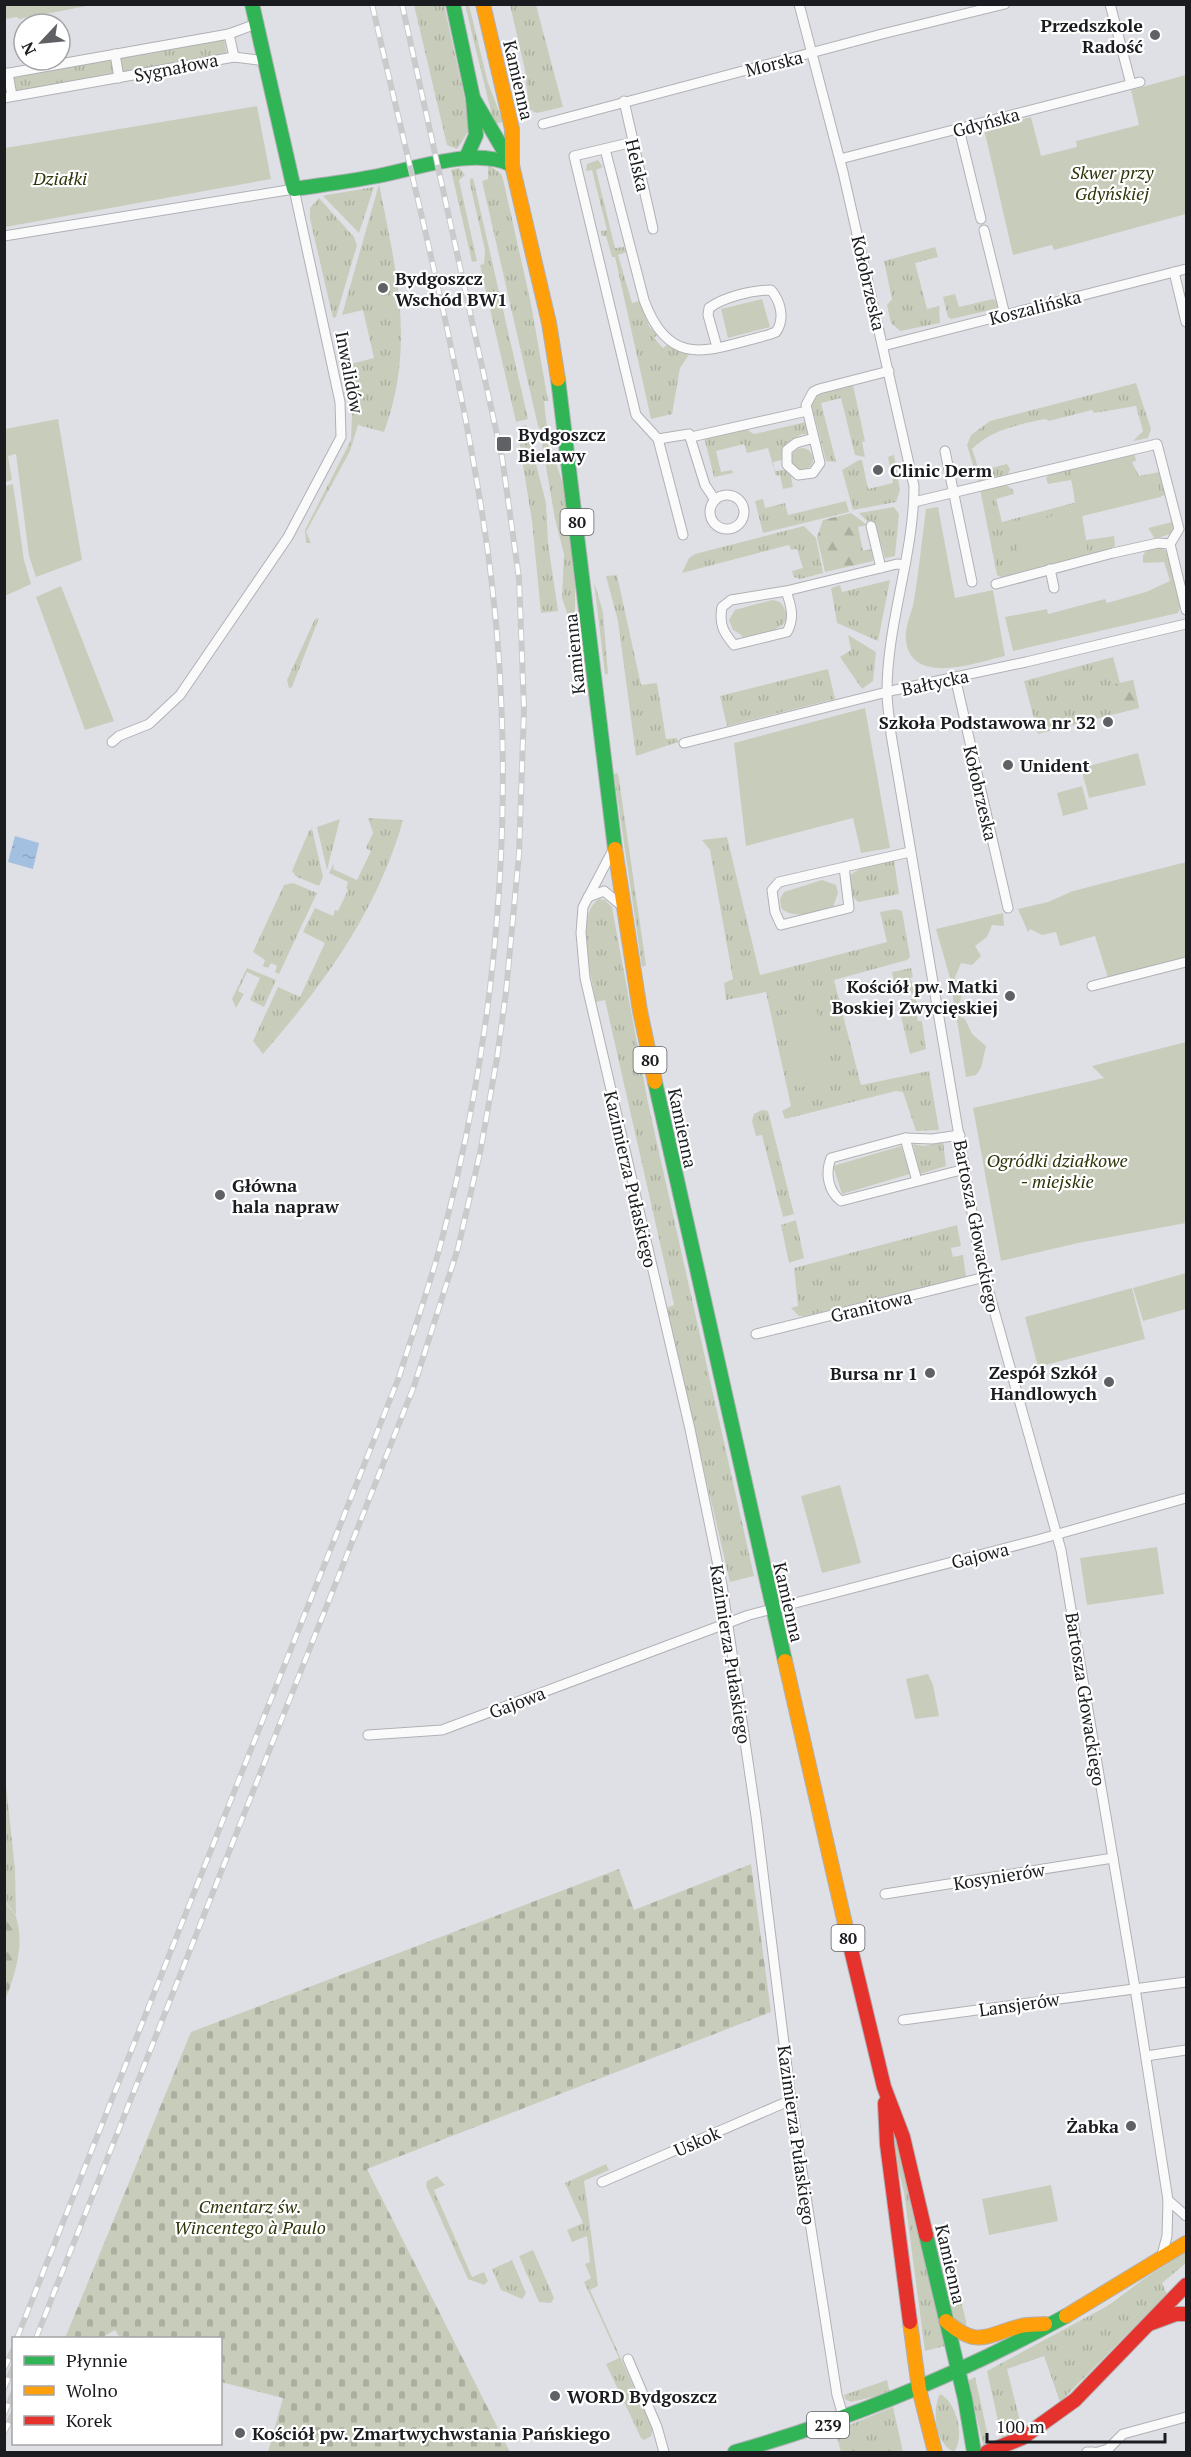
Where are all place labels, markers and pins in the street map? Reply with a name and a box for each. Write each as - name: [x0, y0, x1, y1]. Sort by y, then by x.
- place label: Przedszkole Radość: [1041, 13, 1143, 58]
- marker: Przedszkole Radość: [1148, 28, 1162, 42]
- place label: Bydgoszcz Wschód BW1: [395, 266, 507, 311]
- marker: Bydgoszcz Wschód BW1: [376, 281, 390, 295]
- place label: Bydgoszcz Bielawy: [518, 422, 606, 467]
- marker: Bydgoszcz Bielawy: [495, 435, 513, 453]
- place label: Clinic Derm: [890, 458, 992, 482]
- marker: Clinic Derm: [871, 463, 885, 477]
- place label: Szkoła Podstawowa nr 32: [879, 710, 1096, 734]
- marker: Szkoła Podstawowa nr 32: [1101, 715, 1115, 729]
- place label: Unident: [1020, 753, 1090, 777]
- marker: Unident: [1001, 758, 1015, 772]
- place label: Kościół pw. Matki Boskiej Zwycięskiej: [832, 974, 998, 1019]
- marker: Kościół pw. Matki Boskiej Zwycięskiej: [1003, 989, 1017, 1003]
- place label: Główna hala napraw: [232, 1173, 340, 1218]
- marker: Główna hala napraw: [213, 1188, 227, 1202]
- place label: Zespół Szkół Handlowych: [989, 1360, 1097, 1405]
- place label: Bursa nr 1: [830, 1361, 918, 1385]
- marker: Bursa nr 1: [923, 1366, 937, 1380]
- marker: Zespół Szkół Handlowych: [1102, 1375, 1116, 1389]
- place label: Żabka: [1066, 2114, 1119, 2138]
- marker: Żabka: [1124, 2119, 1138, 2133]
- place label: WORD Bydgoszcz: [567, 2384, 717, 2408]
- marker: WORD Bydgoszcz: [548, 2389, 562, 2403]
- place label: Kościół pw. Zmartwychwstania Pańskiego: [252, 2421, 610, 2445]
- marker: Kościół pw. Zmartwychwstania Pańskiego: [233, 2426, 247, 2440]

